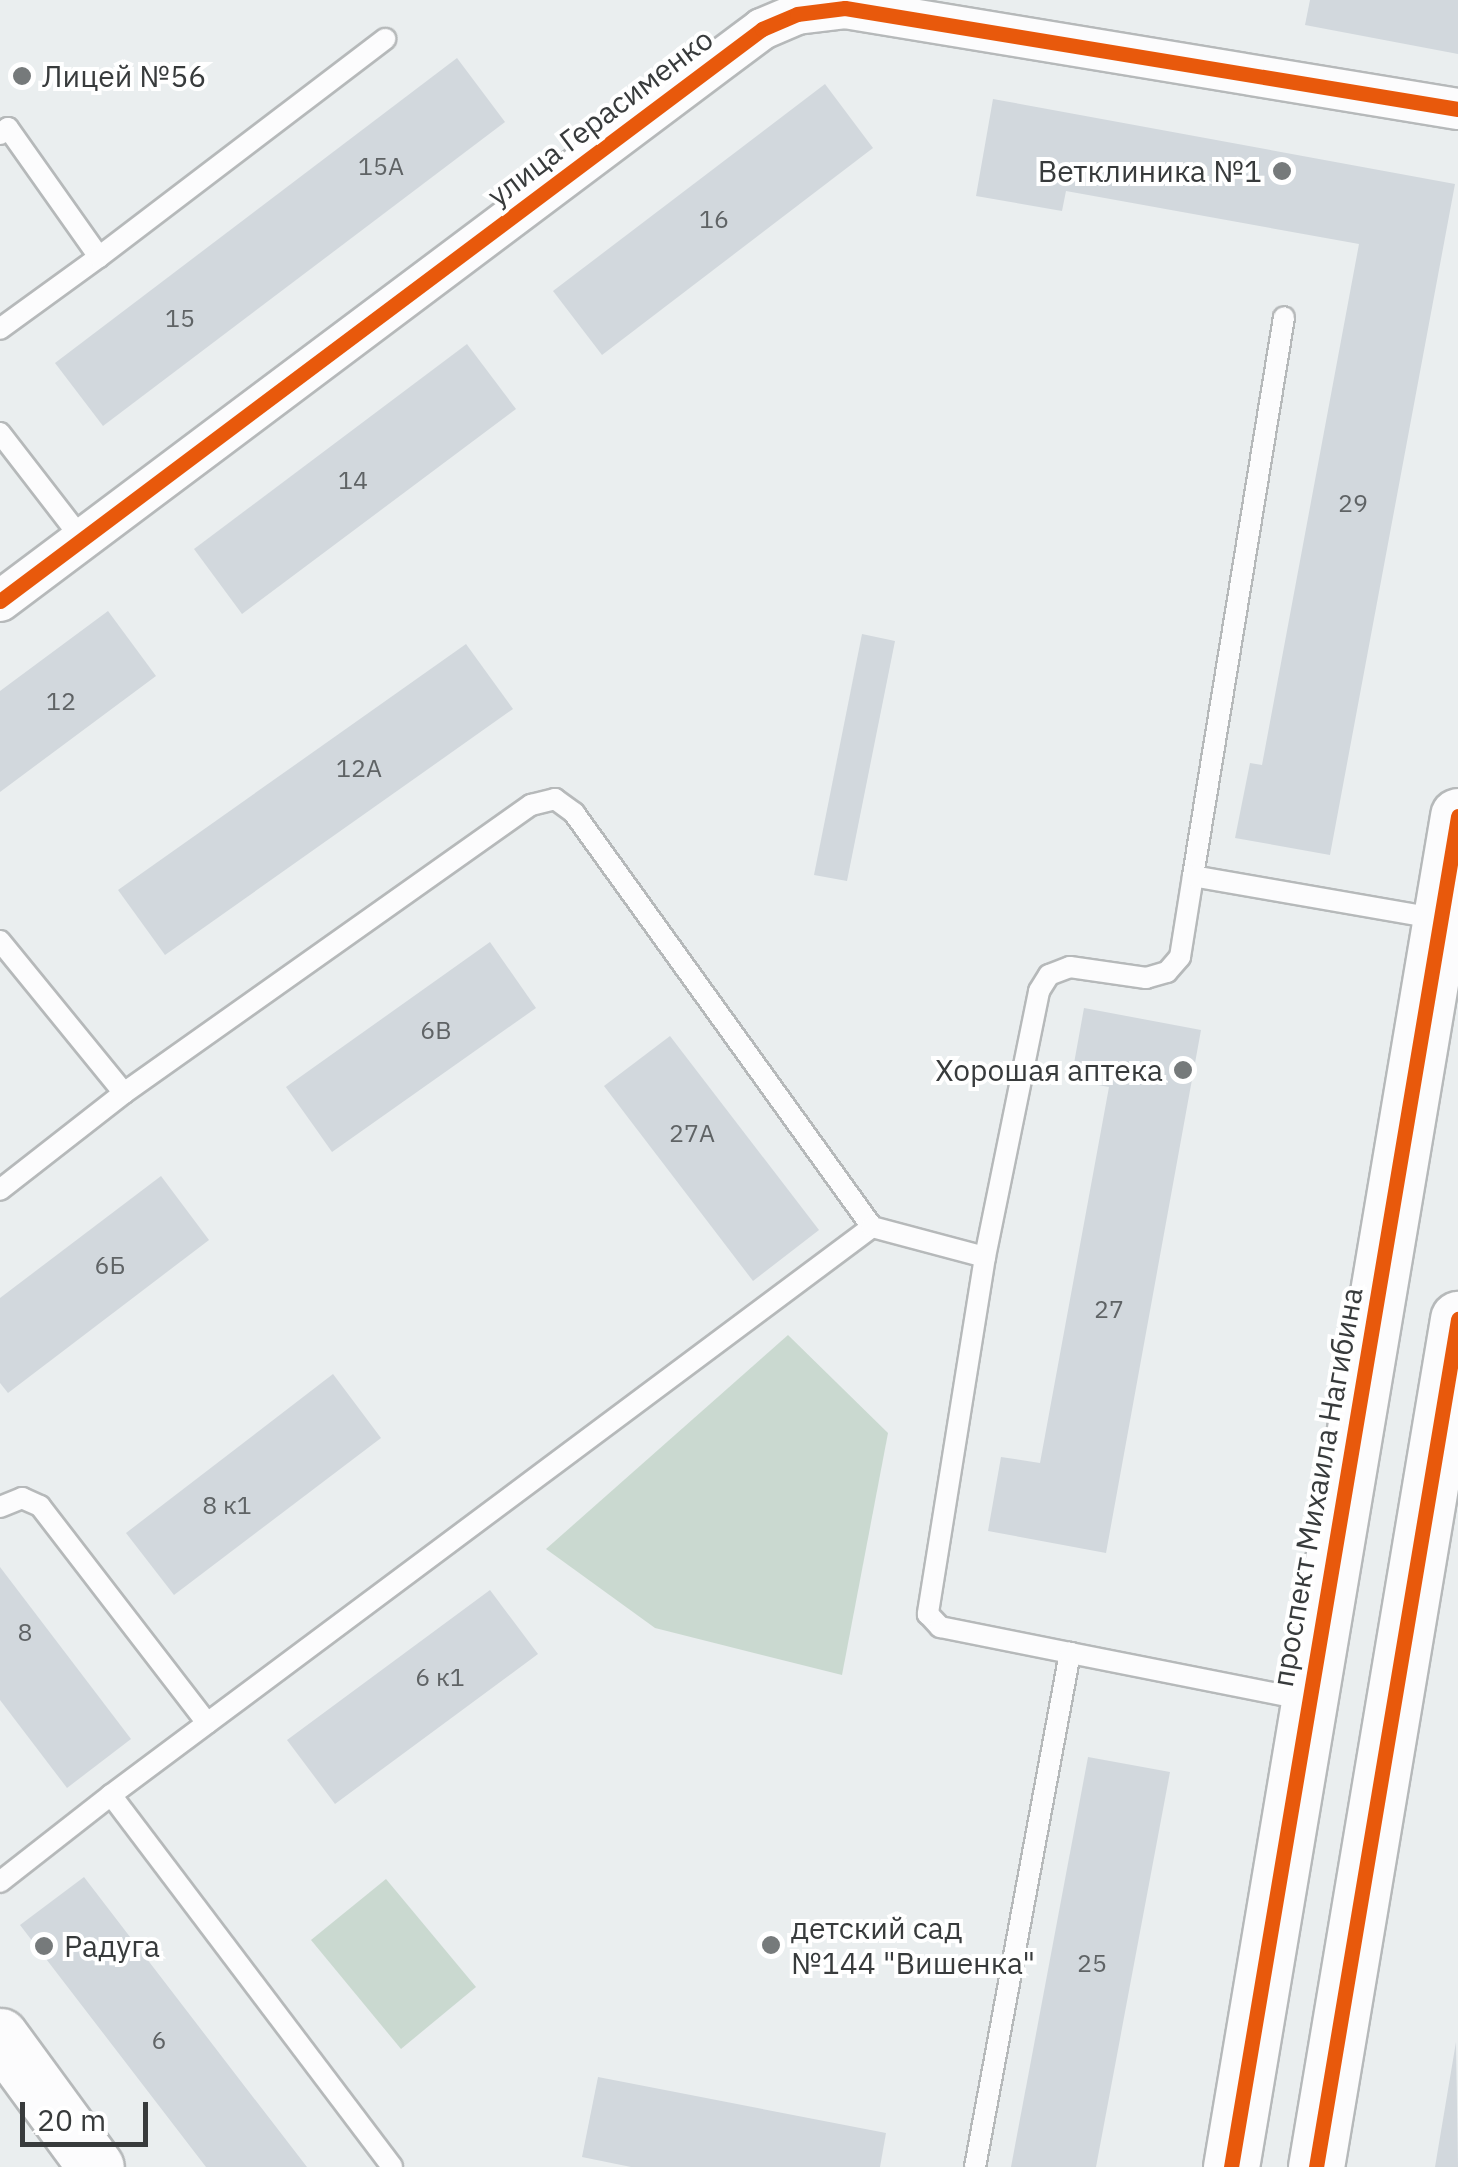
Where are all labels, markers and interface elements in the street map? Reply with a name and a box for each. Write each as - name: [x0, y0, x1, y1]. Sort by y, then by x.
- street label: улица Герасименко: [480, 21, 720, 213]
- place label: Лицей №56: [42, 58, 206, 94]
- marker: Лицей №56: [11, 65, 33, 87]
- house number: 15А: [358, 151, 404, 181]
- place label: Ветклиника №1: [1038, 153, 1262, 189]
- marker: Ветклиника №1: [1271, 160, 1293, 182]
- house number: 16: [699, 204, 729, 234]
- house number: 15: [165, 303, 195, 333]
- house number: 14: [338, 465, 368, 495]
- house number: 29: [1338, 488, 1368, 518]
- house number: 12: [46, 686, 76, 716]
- house number: 12А: [336, 753, 382, 783]
- house number: 6В: [420, 1015, 452, 1045]
- place label: Хорошая аптека: [935, 1052, 1163, 1088]
- marker: Хорошая аптека: [1172, 1059, 1194, 1081]
- house number: 27А: [669, 1118, 715, 1148]
- house number: 6Б: [95, 1250, 125, 1280]
- street label: проспект Михаила Нагибина: [1264, 1285, 1370, 1689]
- house number: 27: [1094, 1294, 1124, 1324]
- house number: 8 к1: [202, 1490, 252, 1520]
- house number: 8: [18, 1617, 32, 1647]
- house number: 6 к1: [415, 1662, 465, 1692]
- place label: детский сад №144 "Вишенка": [791, 1910, 1035, 1980]
- place label: Радуга: [64, 1928, 160, 1964]
- marker: детский сад №144 "Вишенка": [760, 1934, 782, 1956]
- marker: Радуга: [33, 1935, 55, 1957]
- house number: 25: [1077, 1948, 1107, 1978]
- house number: 6: [152, 2025, 166, 2055]
- scale bar: [25, 2082, 152, 2144]
- text: 20 m: [37, 2100, 106, 2139]

